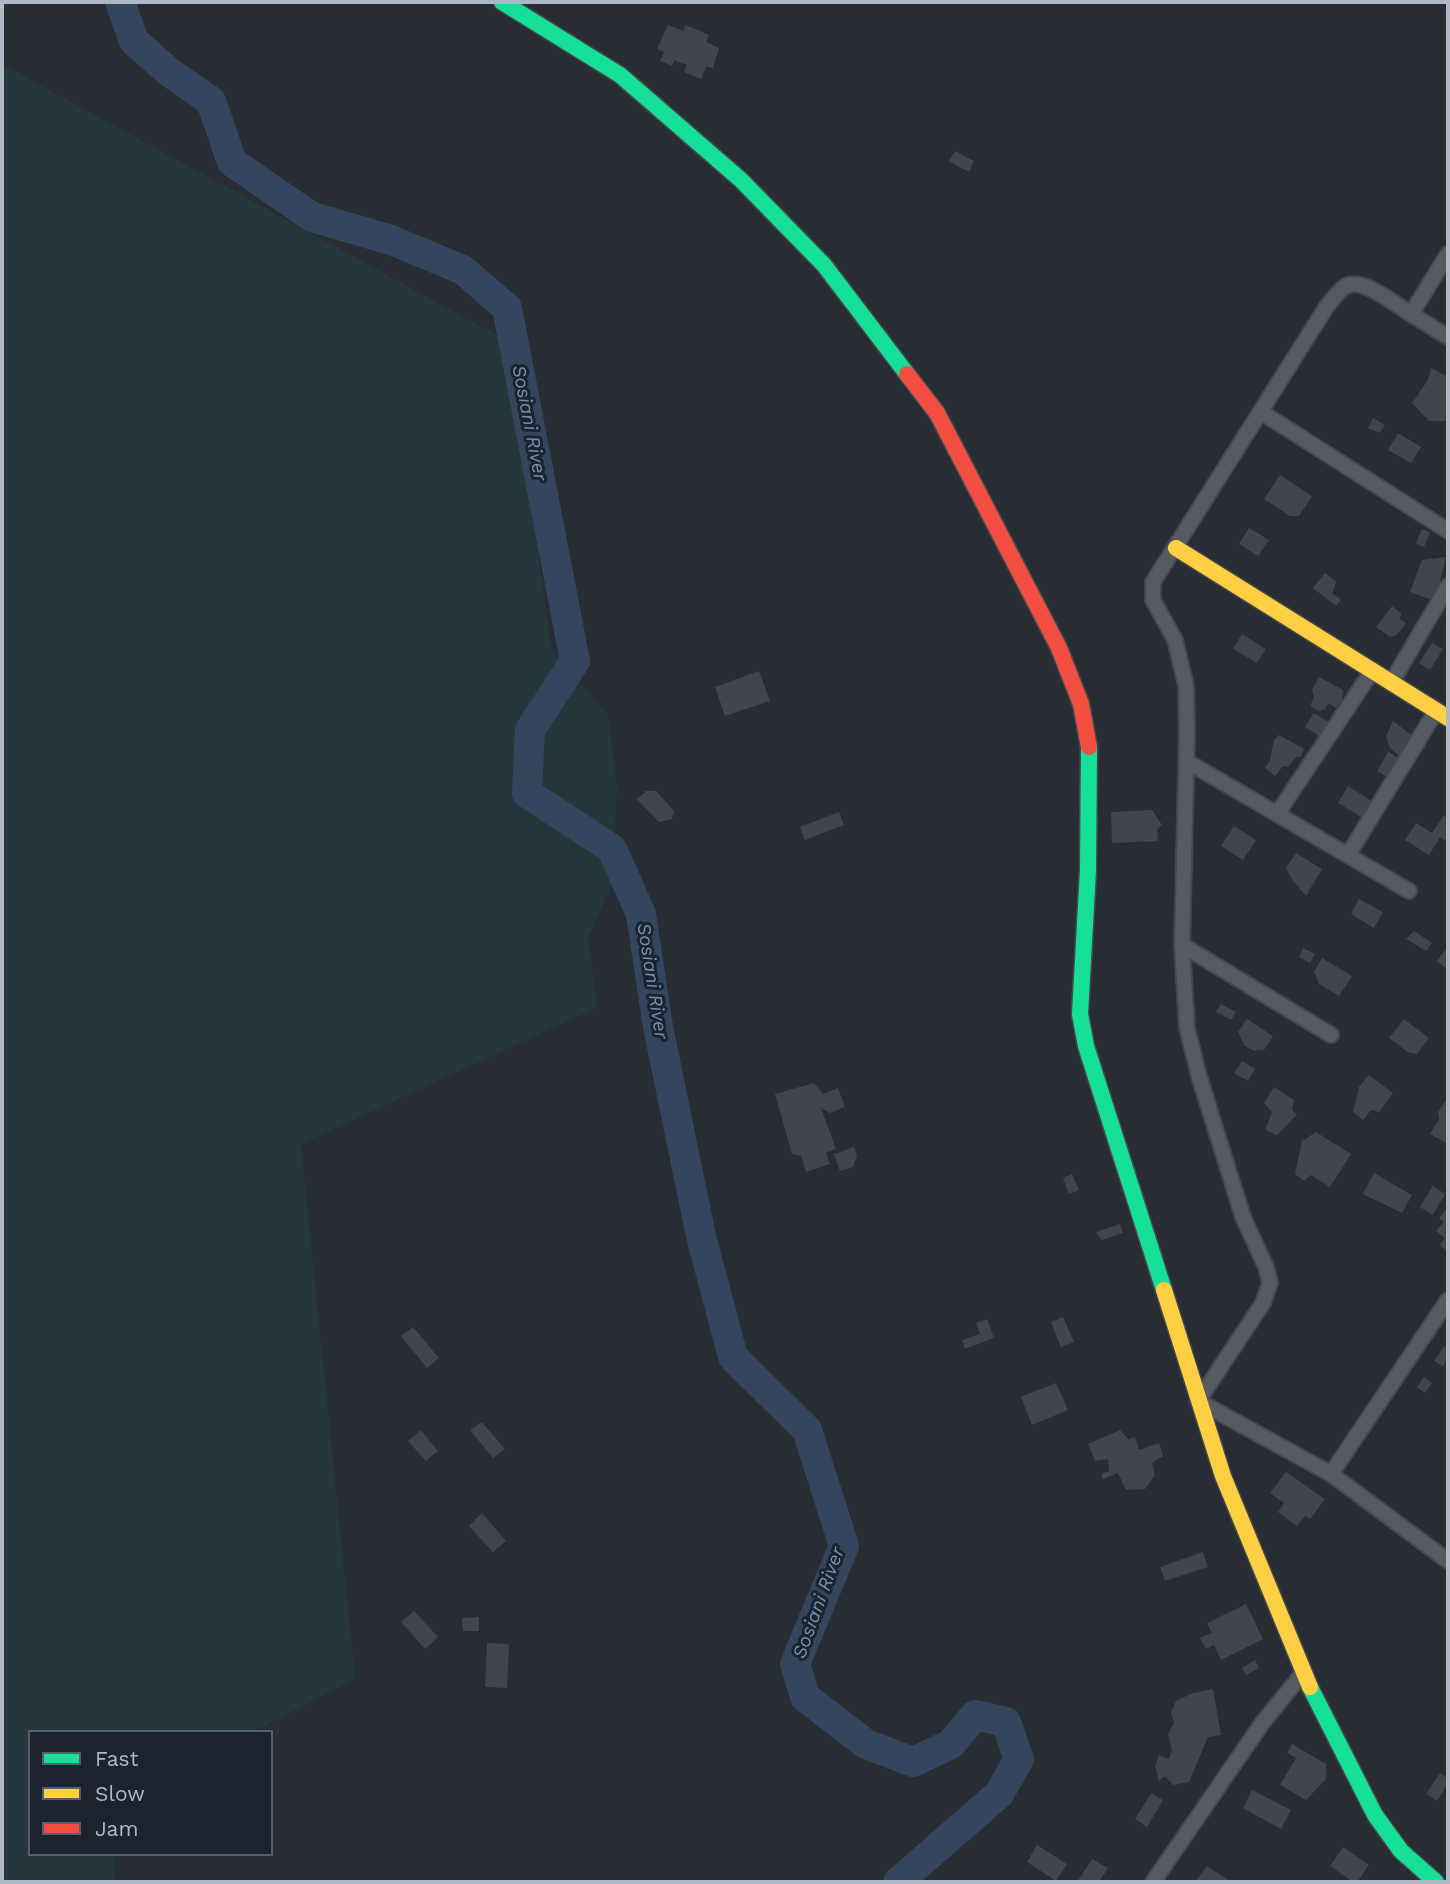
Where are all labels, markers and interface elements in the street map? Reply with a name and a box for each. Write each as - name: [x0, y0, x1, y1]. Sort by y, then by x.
- water label: Sosiani River: [507, 363, 551, 483]
- water label: Sosiani River: [632, 921, 672, 1041]
- water label: Sosiani River: [788, 1544, 850, 1662]
- legend: [28, 1730, 273, 1856]
- text: Fast: [95, 1746, 139, 1771]
- text: Slow: [95, 1781, 145, 1806]
- text: Jam: [95, 1816, 138, 1841]

